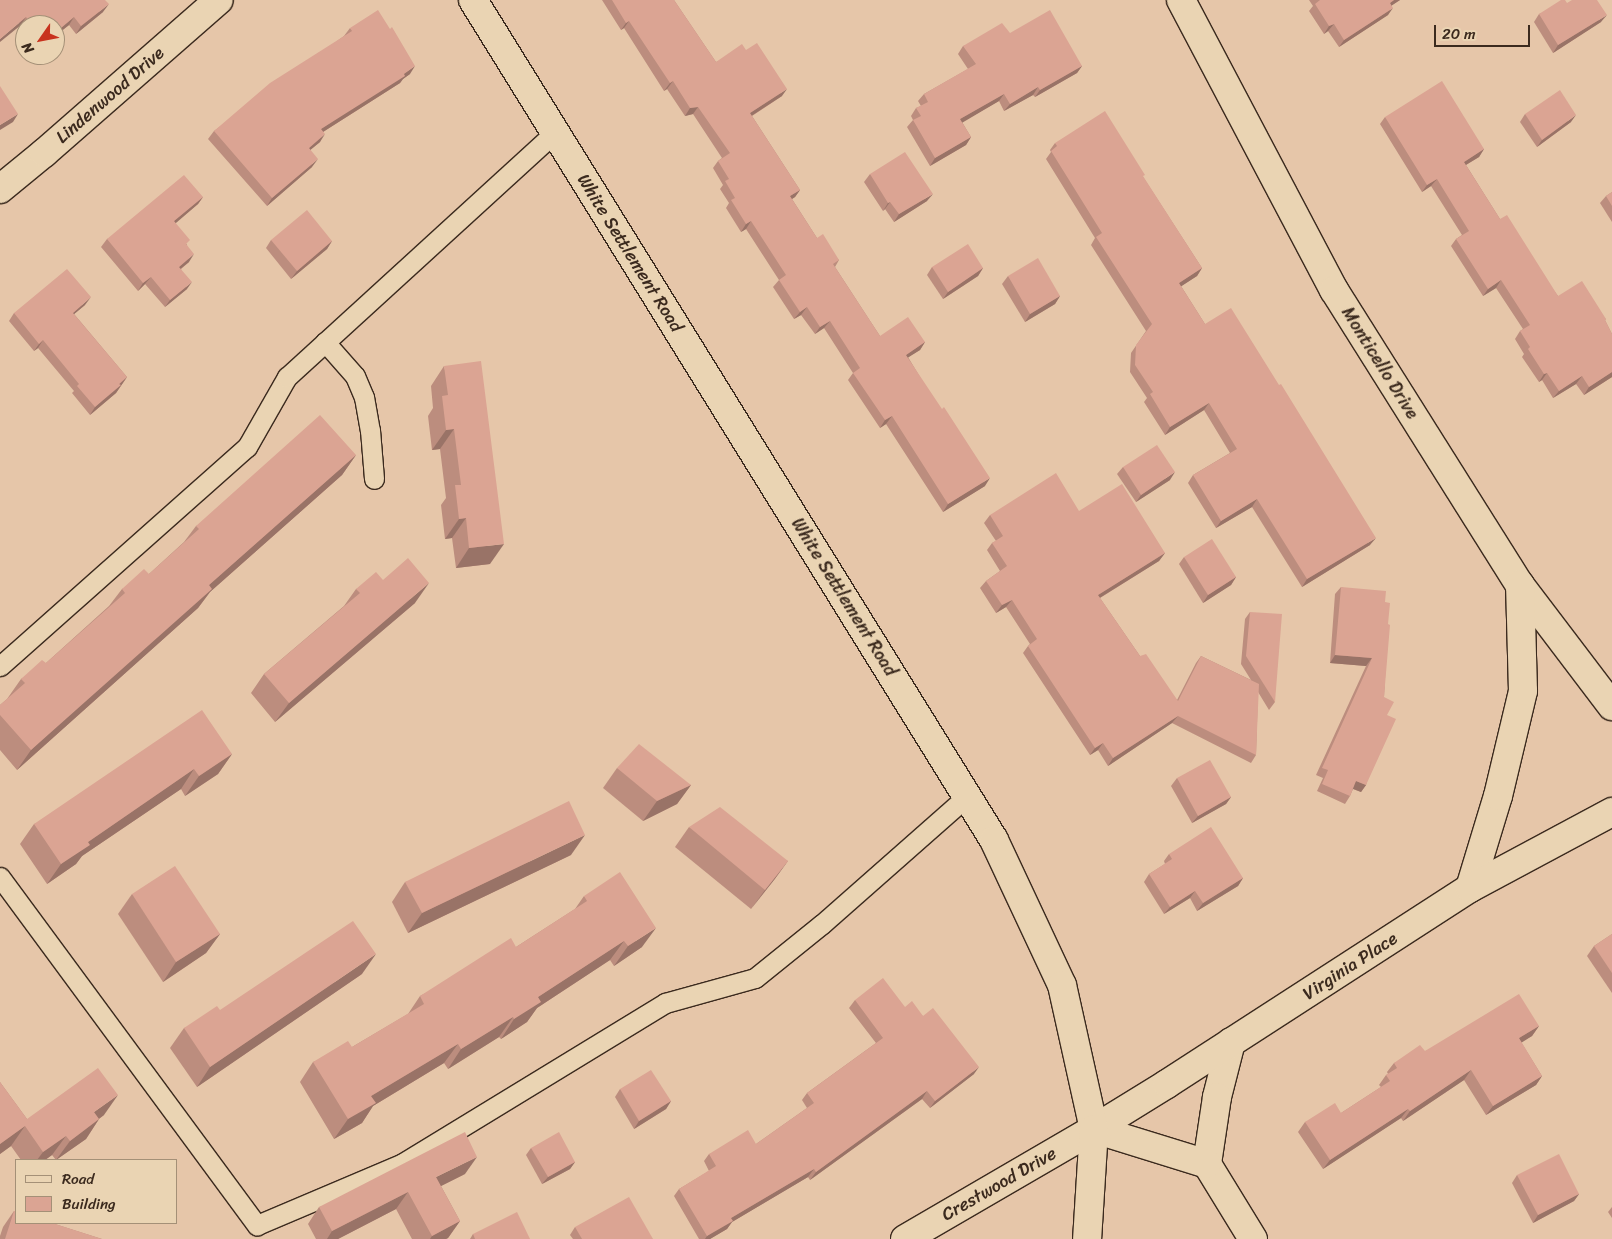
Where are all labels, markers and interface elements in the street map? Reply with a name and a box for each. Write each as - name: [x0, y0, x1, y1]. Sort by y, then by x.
- north arrow: [15, 15, 65, 65]
- scale bar: [1437, 15, 1533, 47]
- text: 20 m: [1442, 21, 1476, 47]
- text: N: [15, 37, 41, 59]
- street label: Lindenwood Drive: [51, 42, 169, 148]
- street label: White Settlement Road: [572, 170, 688, 336]
- street label: Monticello Drive: [1337, 303, 1423, 423]
- street label: White Settlement Road: [786, 514, 902, 680]
- street label: Virginia Place: [1298, 927, 1402, 1005]
- street label: Crestwood Drive: [938, 1142, 1060, 1226]
- legend: [15, 1159, 178, 1224]
- text: Road: [62, 1166, 94, 1192]
- text: Building: [62, 1191, 116, 1217]

